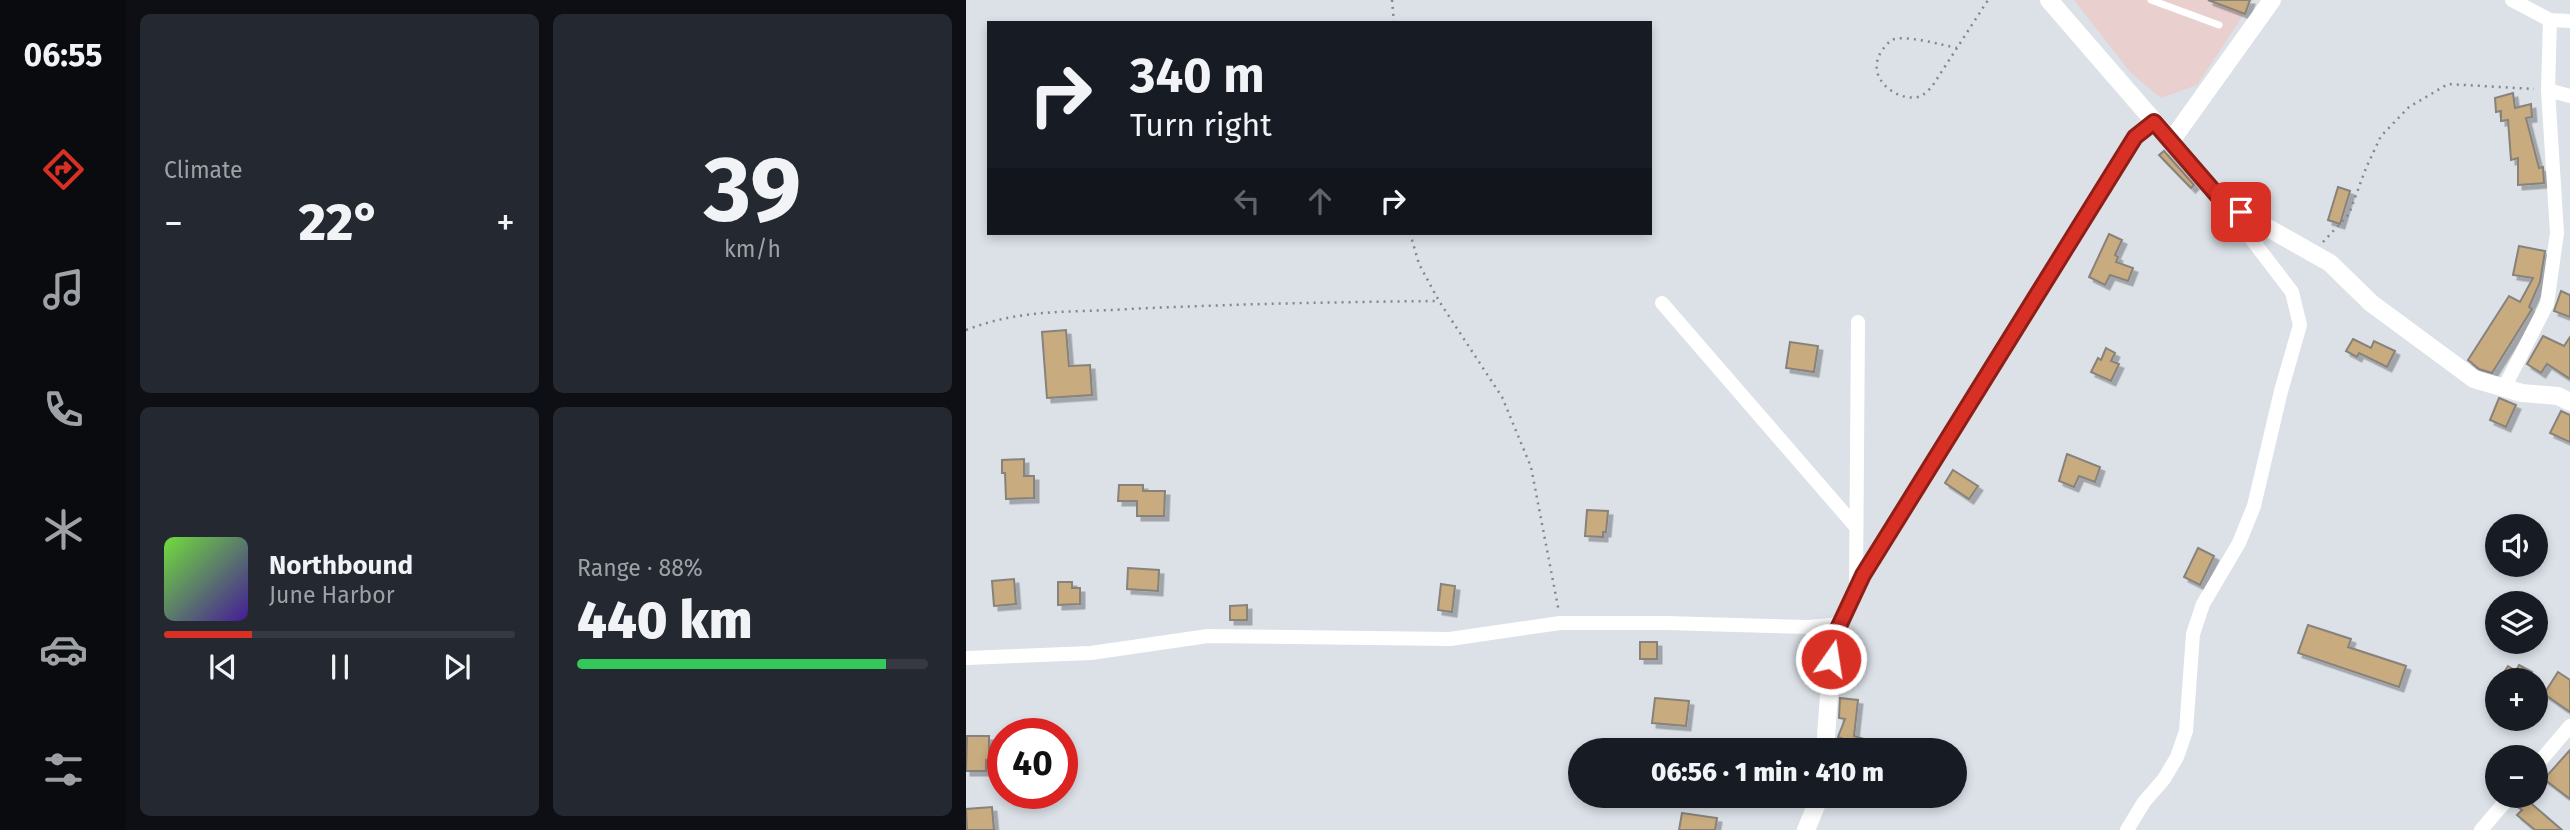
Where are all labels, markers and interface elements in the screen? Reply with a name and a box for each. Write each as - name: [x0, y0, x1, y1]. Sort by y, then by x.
- text: 06:55: [24, 36, 102, 74]
- text: 340 m: [1130, 46, 1265, 105]
- icon: right: [1015, 49, 1106, 140]
- text: Turn right: [1130, 106, 1272, 144]
- text: 39: [704, 135, 801, 244]
- icon: directions: [39, 145, 88, 194]
- text: Climate: [164, 156, 243, 184]
- icon: left: [1228, 182, 1266, 220]
- icon: ahead: [1301, 182, 1339, 220]
- icon: right: [1374, 182, 1412, 220]
- pin: [2211, 182, 2271, 242]
- text: 22°: [299, 191, 380, 254]
- icon: arrive: [2222, 193, 2260, 231]
- text: −: [164, 200, 183, 246]
- text: +: [496, 200, 515, 246]
- text: km/h: [724, 235, 781, 263]
- icon: music: [39, 265, 88, 314]
- icon: phone: [39, 385, 88, 434]
- icon: climate: [39, 505, 88, 554]
- map controls: [2485, 514, 2548, 808]
- button: sound: [2485, 514, 2548, 577]
- text: Northbound: [269, 550, 413, 581]
- text: Range · 88%: [577, 554, 703, 582]
- text: June Harbor: [269, 581, 395, 609]
- text: 440 km: [577, 589, 753, 652]
- button: layers: [2485, 591, 2548, 654]
- position arrow: [1794, 622, 1868, 696]
- icon: car: [39, 625, 88, 674]
- icon: previous: [204, 648, 242, 686]
- icon: pause: [321, 648, 359, 686]
- icon: next: [438, 648, 476, 686]
- button: +: [2485, 668, 2548, 731]
- speed limit sign: 40: [987, 718, 1078, 809]
- icon: filters: [39, 745, 88, 794]
- button: −: [2485, 745, 2548, 808]
- text: 06:56 · 1 min · 410 m: [1651, 757, 1884, 788]

